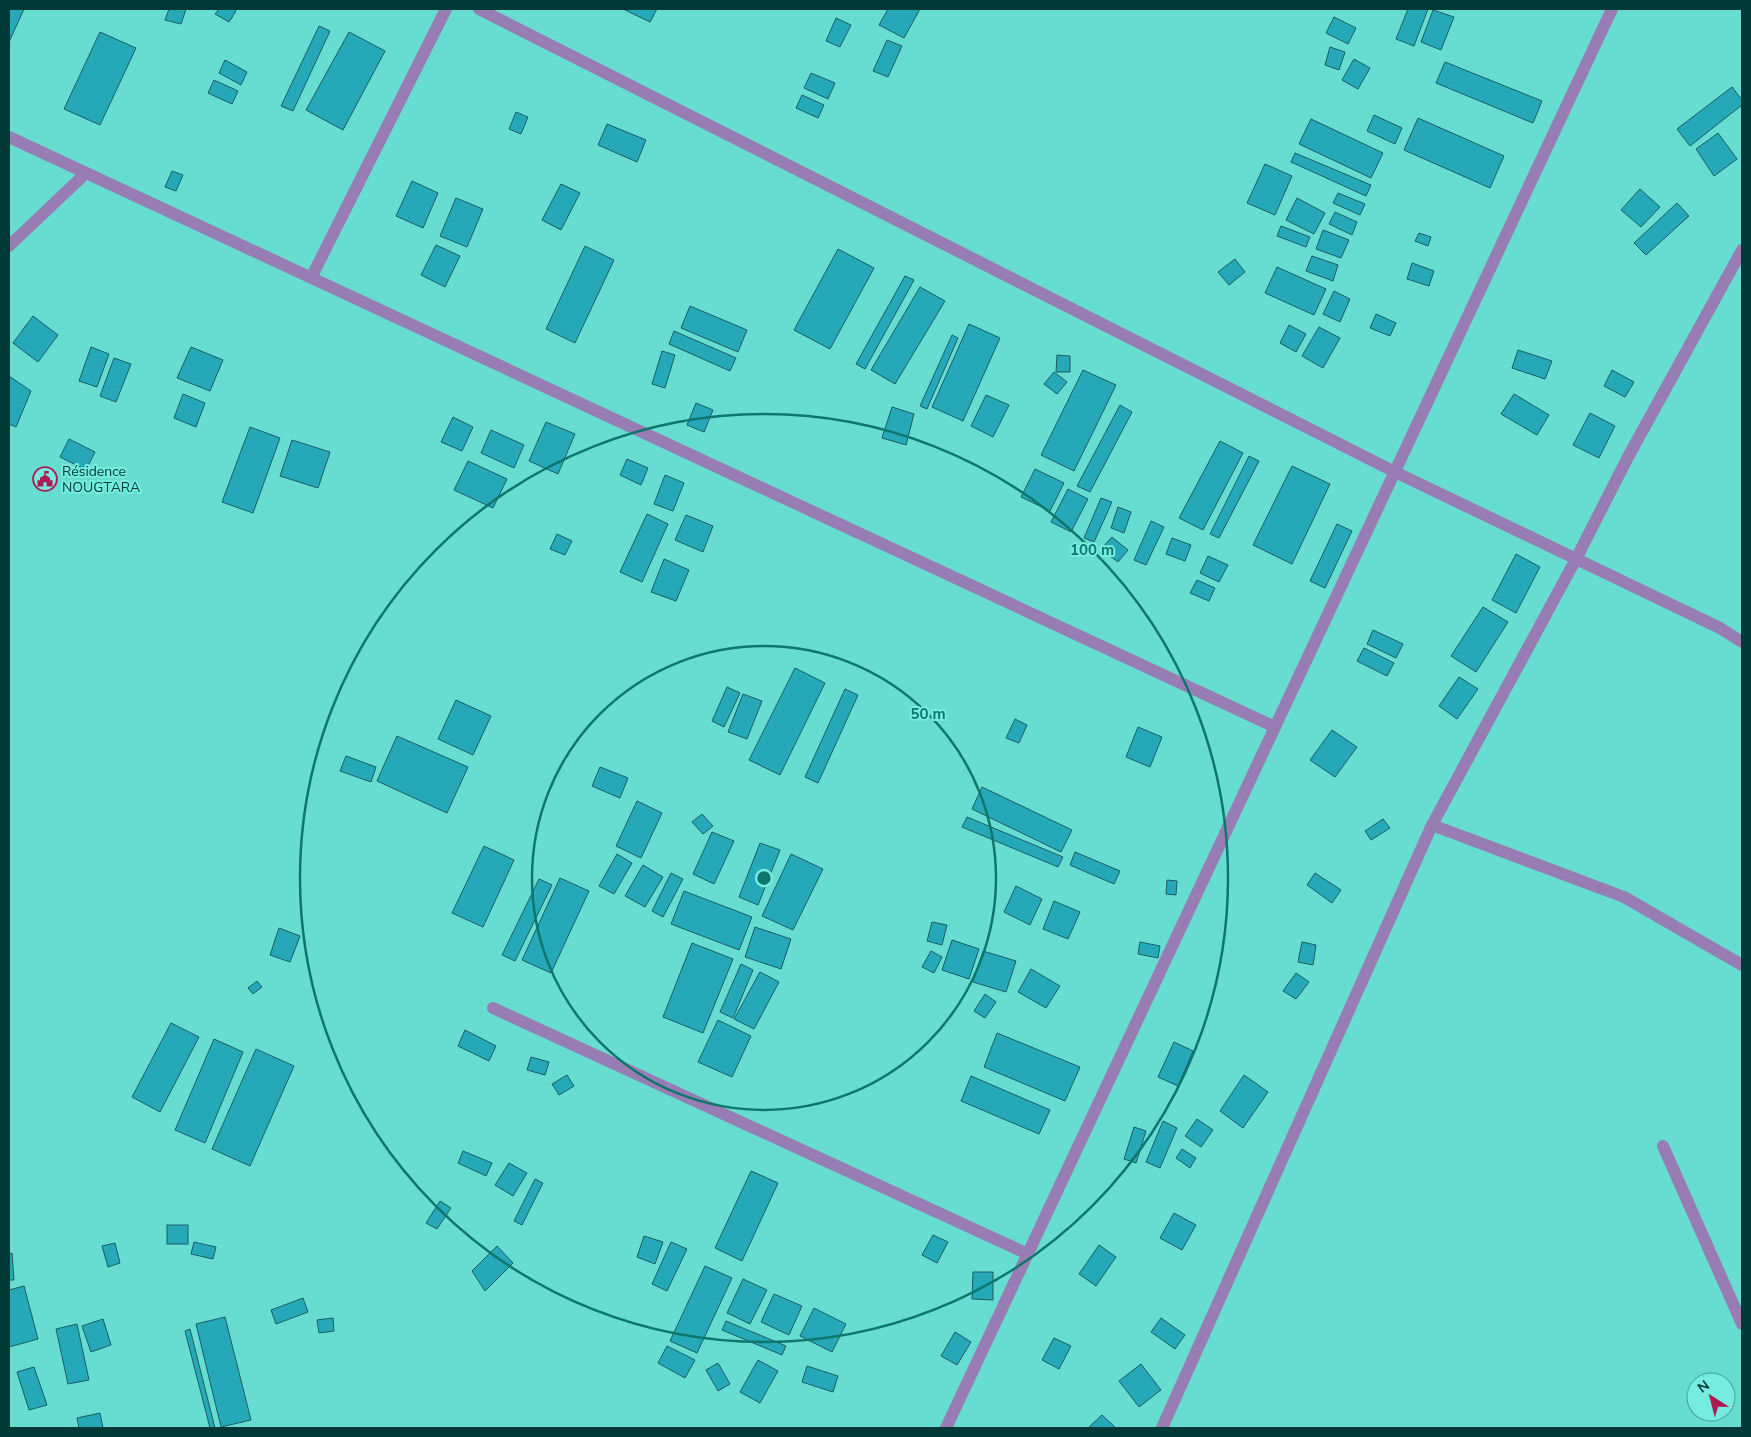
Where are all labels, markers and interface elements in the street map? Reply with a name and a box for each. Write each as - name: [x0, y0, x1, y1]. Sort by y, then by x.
- place label: Résidence NOUGTARA: [62, 462, 140, 497]
- public building icon: Résidence NOUGTARA: [32, 466, 58, 492]
- text: 100 m: [1070, 540, 1114, 560]
- text: 50 m: [910, 704, 946, 724]
- centre of rings: [755, 869, 773, 887]
- north arrow: [1686, 1372, 1736, 1422]
- text: N: [1694, 1376, 1713, 1398]

